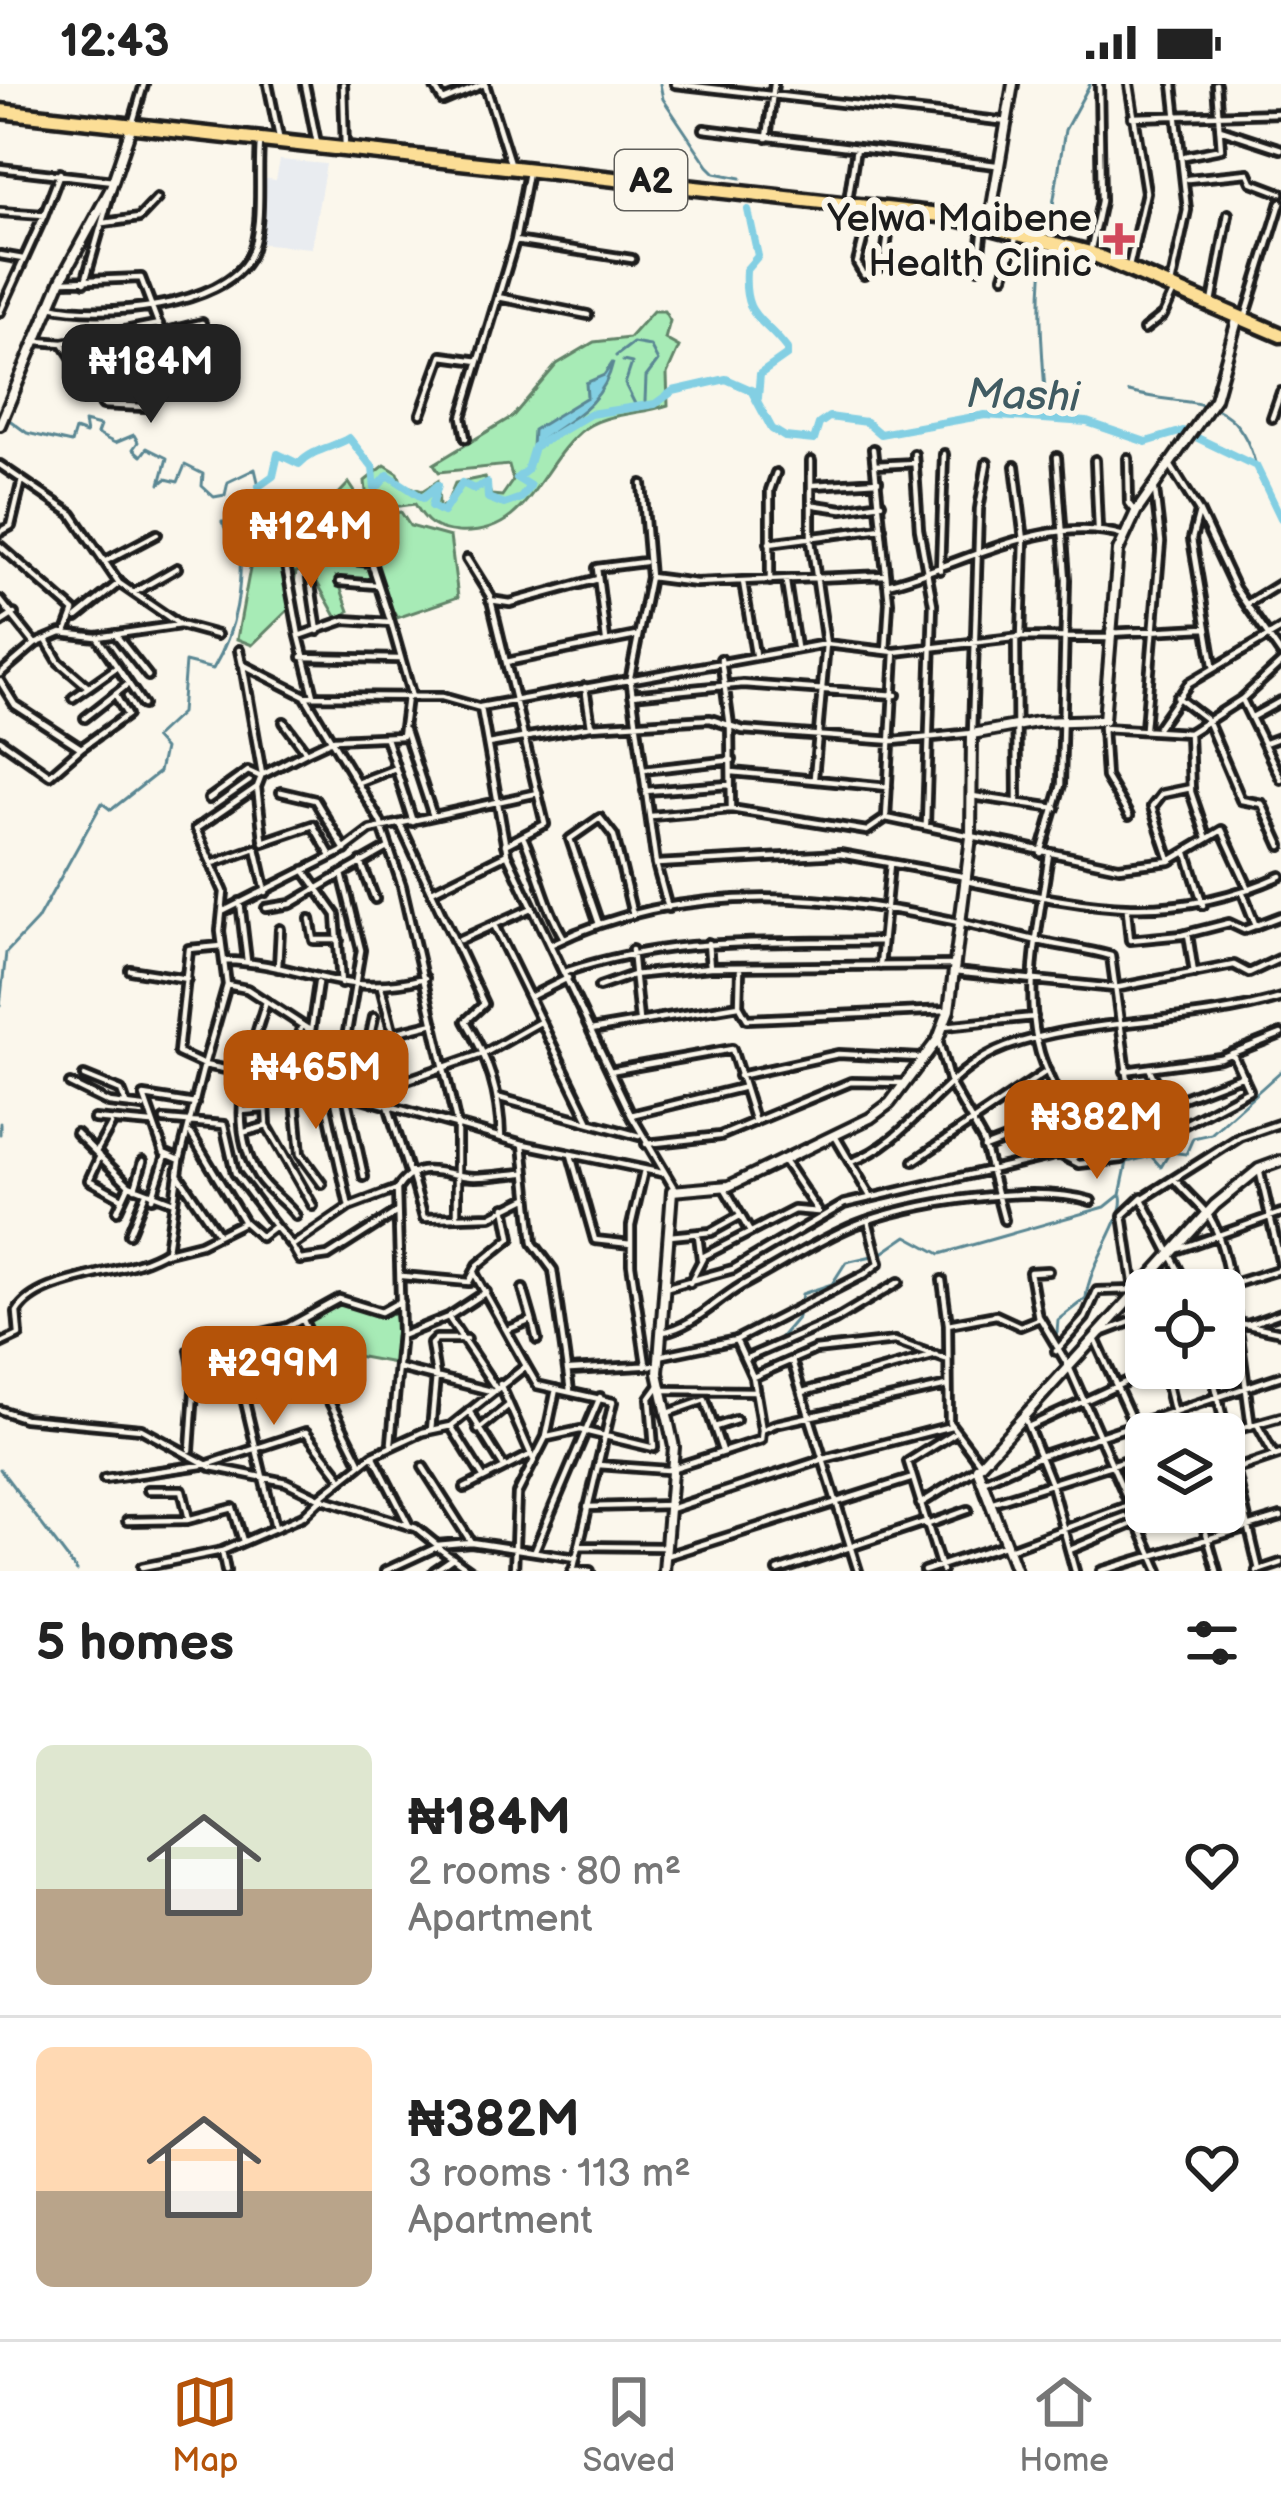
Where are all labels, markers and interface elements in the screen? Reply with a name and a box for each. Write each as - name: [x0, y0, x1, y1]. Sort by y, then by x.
- text: 12:43: [60, 15, 170, 70]
- road number: A2: [615, 150, 687, 210]
- place label: Yelwa Maibene Health Clinic: [826, 196, 1092, 288]
- marker: Yelwa Maibene Health Clinic: [1103, 223, 1135, 255]
- pin: ₦184M: [67, 324, 235, 426]
- text: ₦184M: [89, 339, 213, 386]
- water label: Mashi: [966, 369, 1082, 424]
- pin: ₦124M: [227, 489, 395, 591]
- text: ₦124M: [249, 504, 373, 551]
- pin: ₦465M: [232, 1030, 400, 1132]
- text: ₦465M: [251, 1045, 381, 1092]
- pin: ₦382M: [1013, 1080, 1181, 1182]
- text: ₦382M: [1031, 1095, 1163, 1142]
- map controls: [1125, 1269, 1245, 1533]
- button: locate: [1125, 1269, 1245, 1389]
- pin: ₦299M: [190, 1326, 358, 1428]
- text: ₦299M: [209, 1341, 339, 1388]
- button: layers: [1125, 1413, 1245, 1533]
- icon: filters: [1179, 1610, 1245, 1676]
- text: 5 homes: [36, 1613, 234, 1674]
- text: ₦184M: [408, 1788, 571, 1849]
- icon: home: [132, 1793, 276, 1937]
- icon: heart: [1179, 1832, 1245, 1898]
- text: 2 rooms · 80 m²: [408, 1849, 681, 1896]
- text: Apartment: [408, 1896, 592, 1943]
- text: ₦382M: [408, 2090, 580, 2151]
- icon: home: [132, 2095, 276, 2239]
- icon: heart: [1179, 2134, 1245, 2200]
- text: 3 rooms · 113 m²: [408, 2151, 691, 2198]
- text: Apartment: [408, 2198, 592, 2245]
- tab: Map: [172, 2369, 238, 2481]
- tab: Saved: [582, 2369, 675, 2481]
- tab: Home: [1019, 2369, 1109, 2481]

